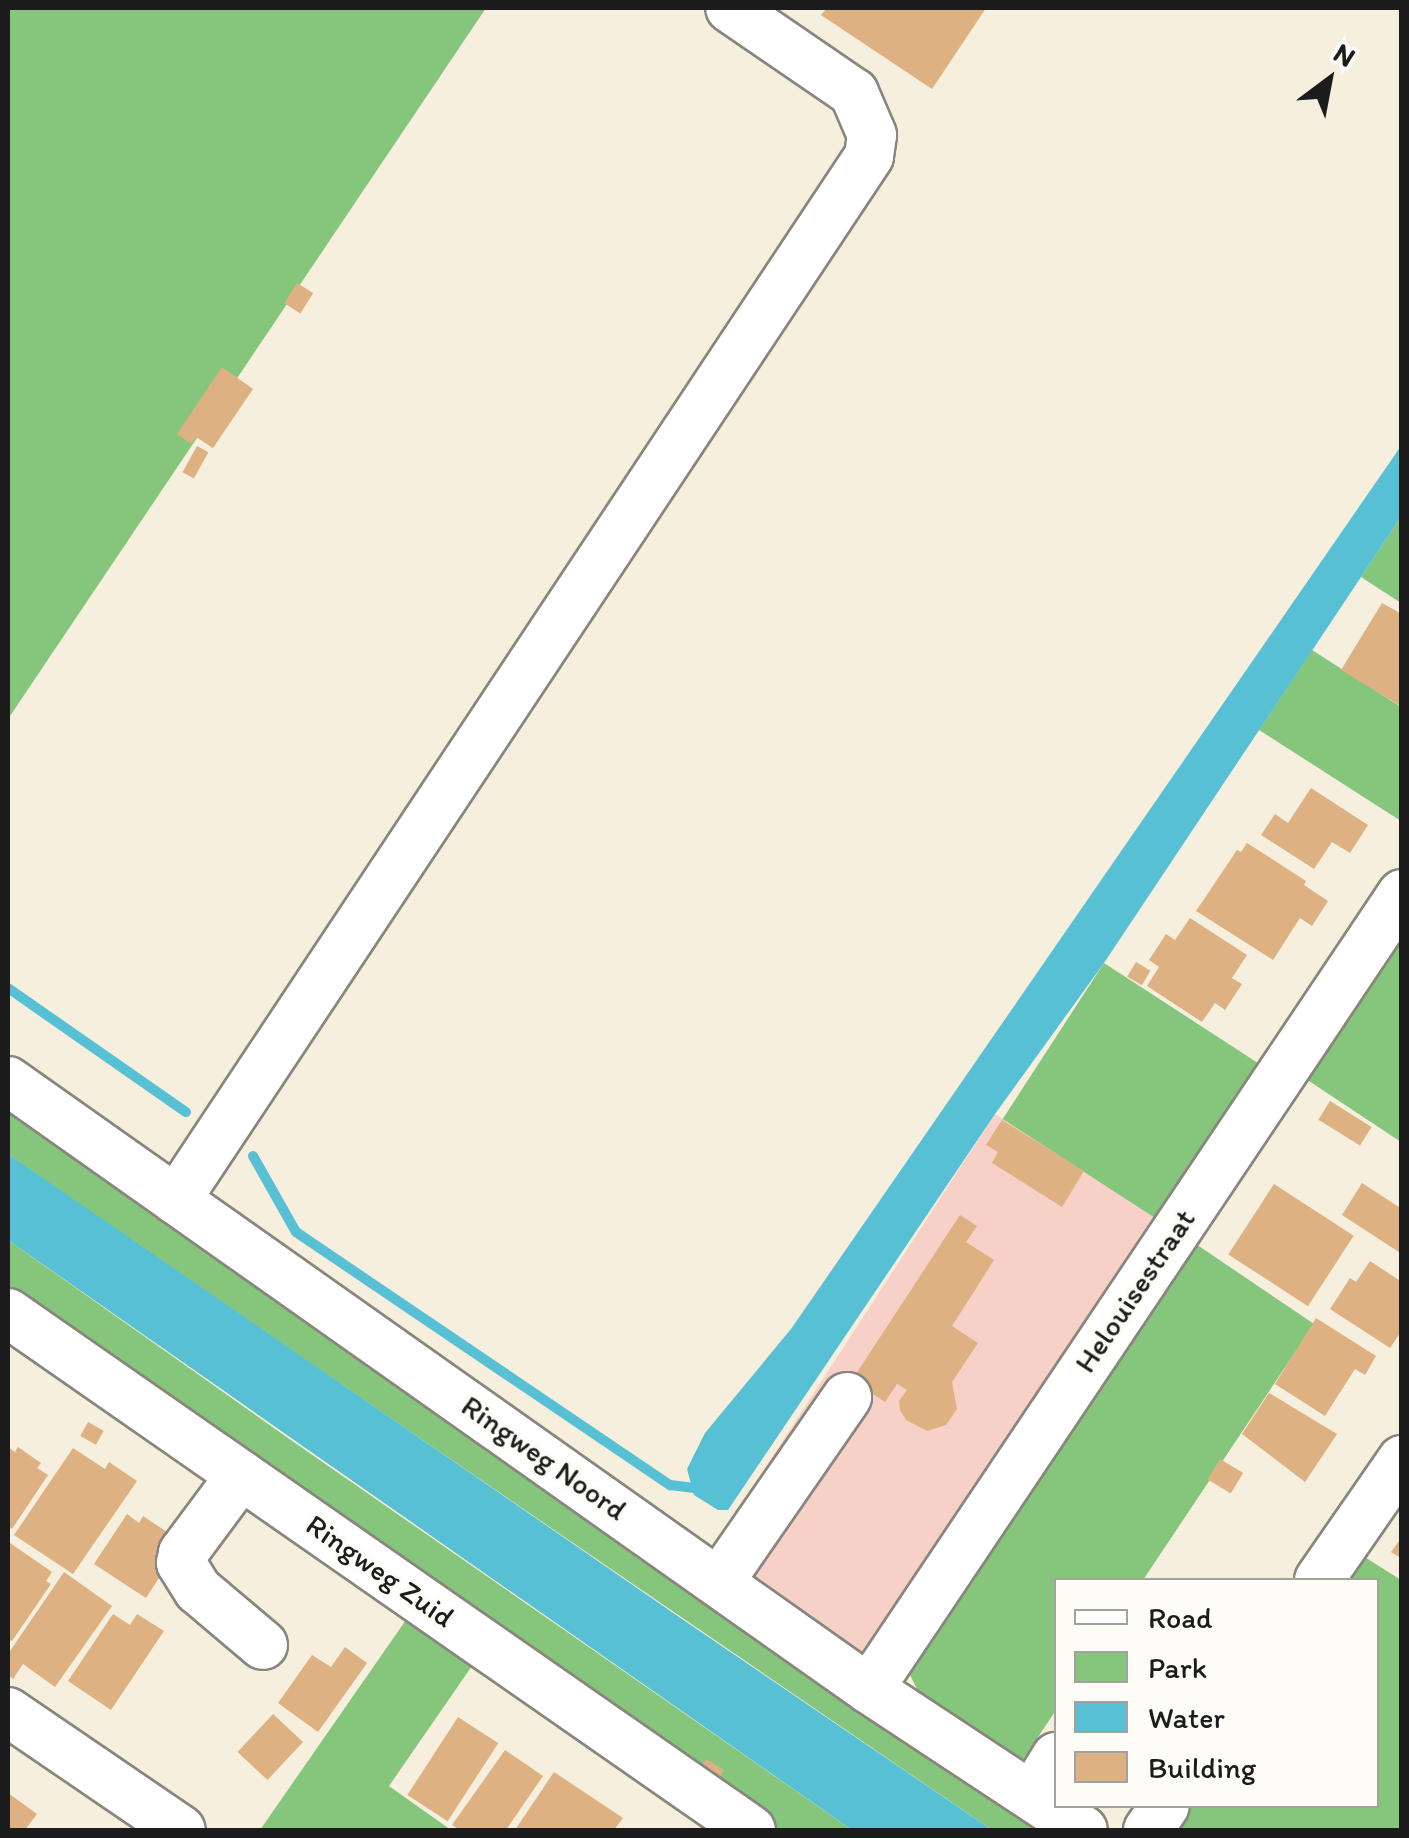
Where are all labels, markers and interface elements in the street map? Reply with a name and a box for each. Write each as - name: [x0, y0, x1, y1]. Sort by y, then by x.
- north arrow: [1279, 30, 1379, 130]
- text: N: [1328, 35, 1362, 74]
- street label: Helouisestraat: [1067, 1202, 1203, 1380]
- street label: Ringweg Noord: [454, 1388, 634, 1528]
- street label: Ringweg Zuid: [299, 1507, 461, 1635]
- legend: [1054, 1578, 1379, 1808]
- text: Road: [1148, 1599, 1213, 1636]
- text: Park: [1148, 1649, 1207, 1686]
- text: Water: [1148, 1699, 1225, 1736]
- text: Building: [1148, 1749, 1256, 1786]

